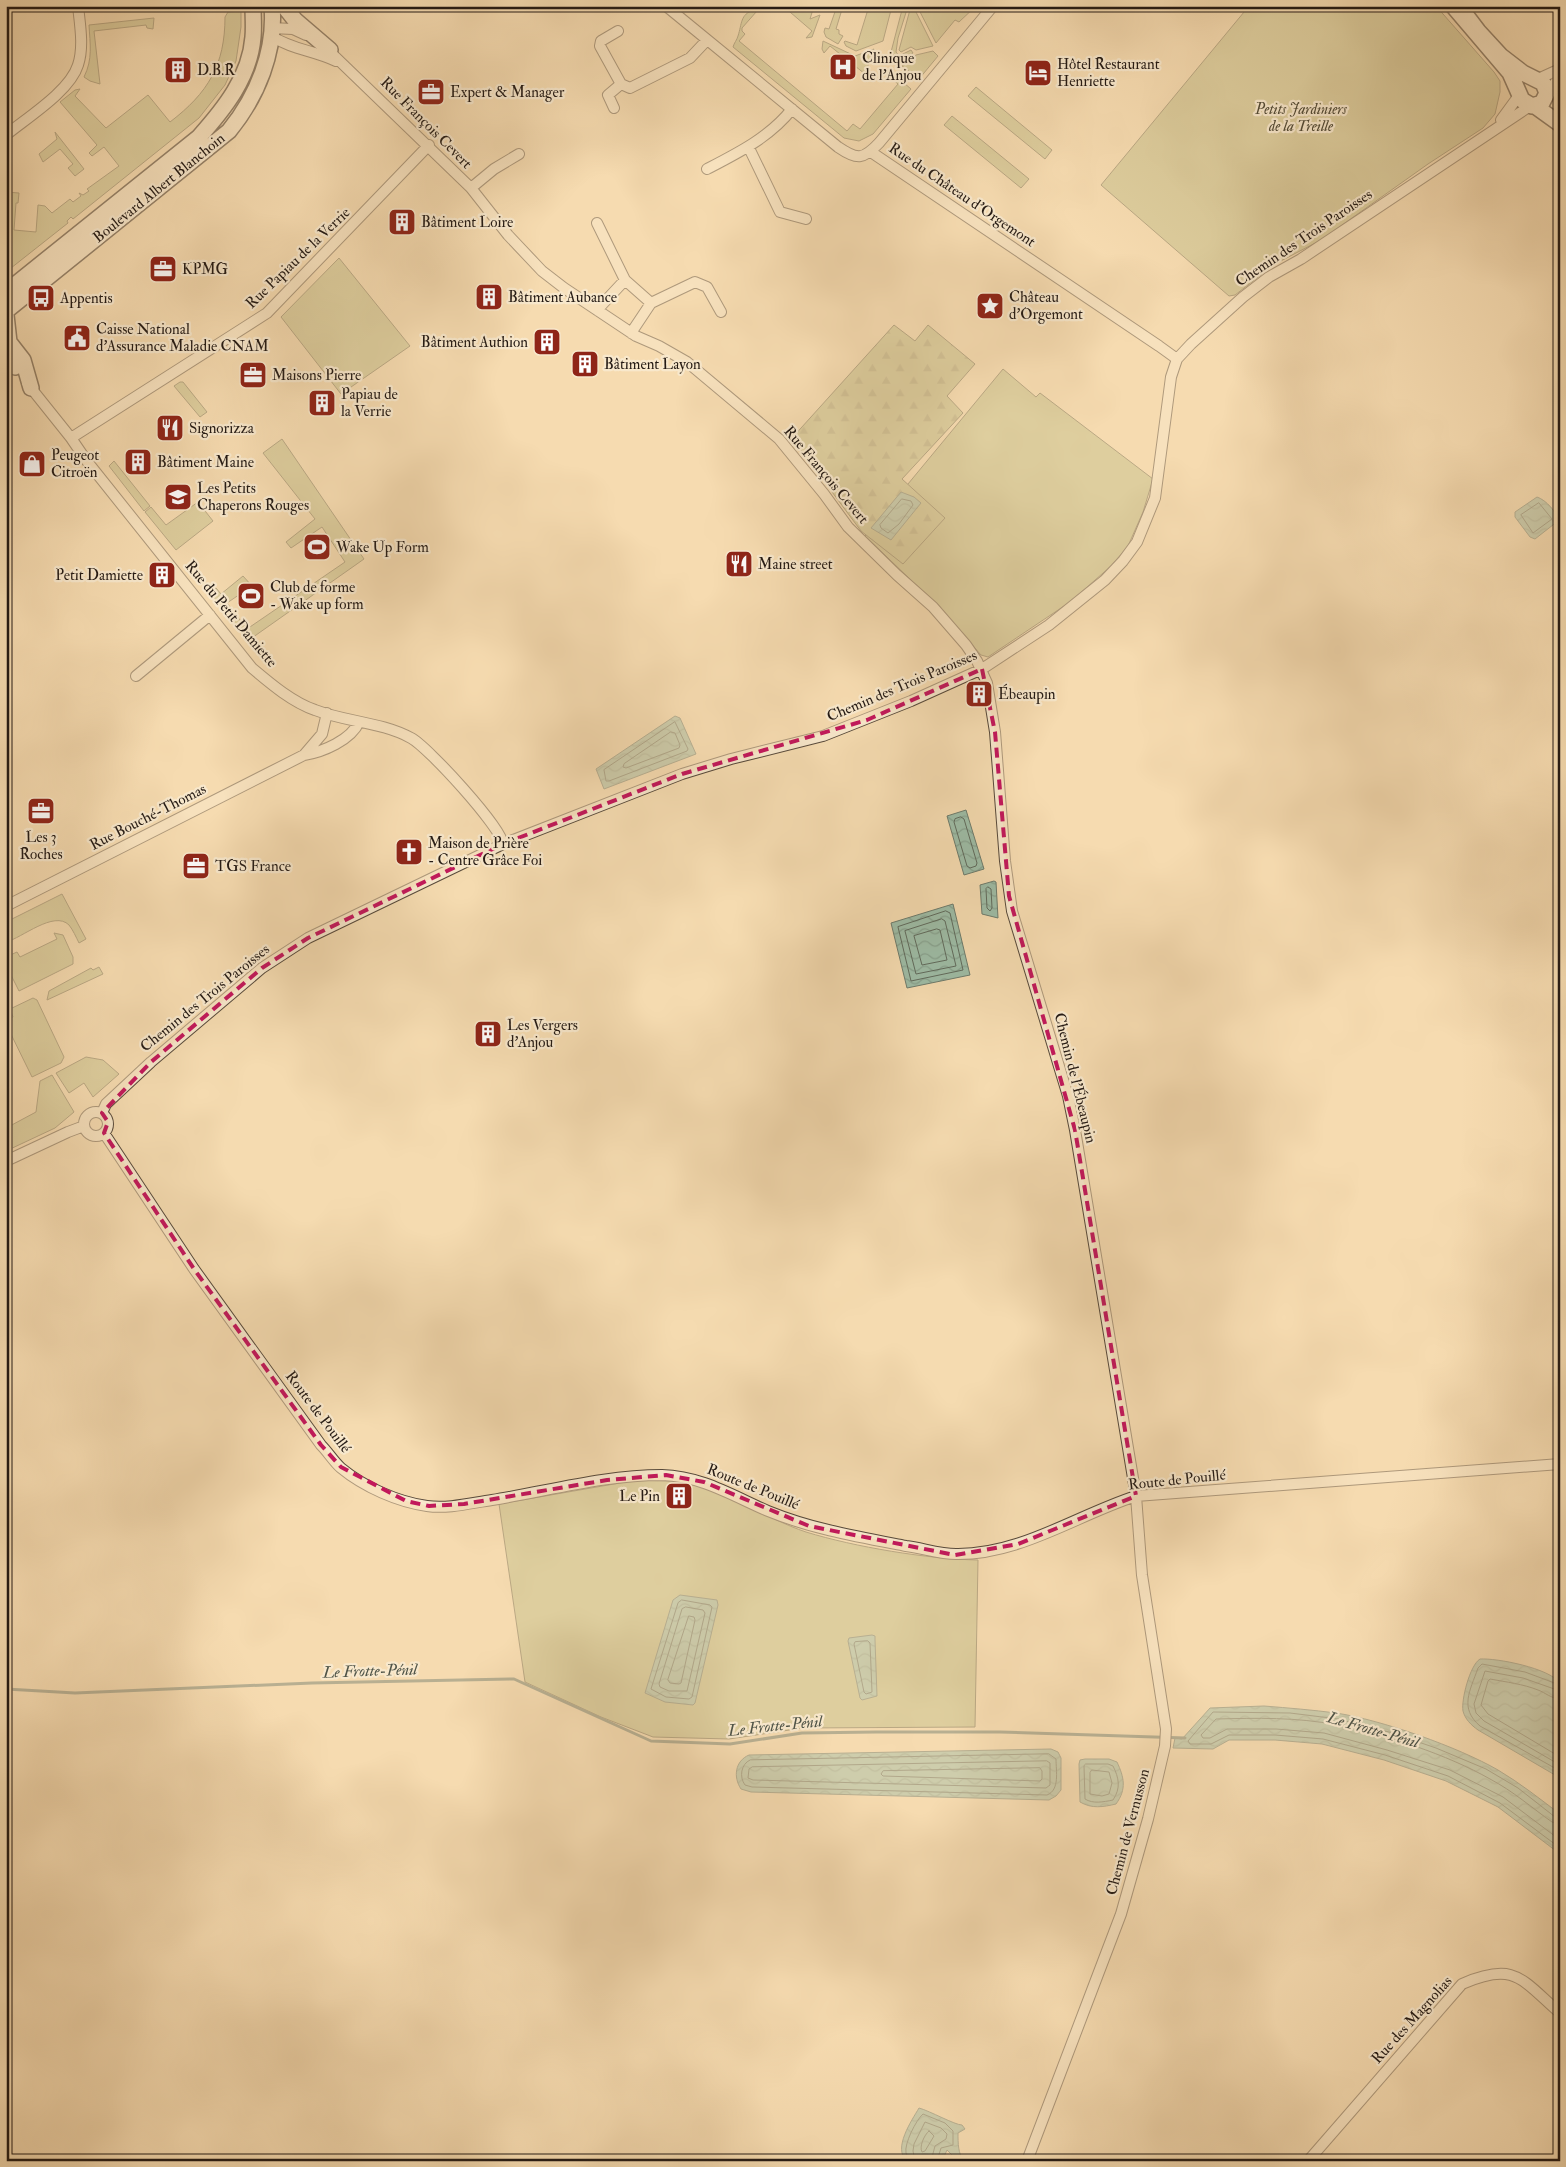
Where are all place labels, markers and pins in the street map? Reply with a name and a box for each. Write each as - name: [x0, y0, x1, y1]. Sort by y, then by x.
- place label: Clinique de l'Anjou: [862, 49, 922, 85]
- hospital icon: Clinique de l'Anjou: [828, 52, 858, 82]
- building icon: D.B.R: [163, 55, 193, 85]
- place label: Hôtel Restaurant Henriette: [1057, 55, 1160, 91]
- hotel icon: Hôtel Restaurant Henriette: [1023, 58, 1053, 88]
- place label: D.B.R: [197, 61, 236, 80]
- office icon: Expert & Manager: [416, 77, 446, 107]
- place label: Expert & Manager: [450, 83, 565, 103]
- building icon: Bâtiment Loire: [387, 207, 417, 237]
- place label: Bâtiment Loire: [421, 213, 513, 232]
- office icon: KPMG: [148, 254, 178, 284]
- place label: KPMG: [182, 260, 229, 279]
- building icon: Bâtiment Aubance: [474, 282, 504, 312]
- bus stop icon: Appentis: [26, 283, 56, 313]
- place label: Bâtiment Aubance: [508, 288, 617, 307]
- place label: Château d'Orgemont: [1009, 288, 1083, 324]
- place label: Appentis: [59, 289, 113, 309]
- place icon: Château d'Orgemont: [975, 291, 1005, 321]
- place label: Caisse National d’Assurance Maladie CNAM: [96, 320, 269, 356]
- public building icon: Caisse National d’Assurance Maladie CNAM: [62, 323, 92, 353]
- building icon: Bâtiment Authion: [532, 327, 562, 357]
- place label: Bâtiment Authion: [421, 333, 528, 352]
- building icon: Bâtiment Layon: [570, 349, 600, 379]
- place label: Bâtiment Layon: [604, 355, 701, 374]
- office icon: Maisons Pierre: [238, 360, 268, 390]
- place label: Maisons Pierre: [272, 366, 361, 385]
- place label: Papiau de la Verrie: [341, 385, 398, 421]
- building icon: Papiau de la Verrie: [307, 388, 337, 418]
- restaurant icon: Signorizza: [155, 413, 185, 443]
- place label: Signorizza: [189, 419, 255, 438]
- place label: Peugeot Citroën: [51, 446, 99, 482]
- building icon: Bâtiment Maine: [123, 447, 153, 477]
- shop icon: Peugeot Citroën: [17, 449, 47, 479]
- place label: Bâtiment Maine: [157, 453, 254, 472]
- place label: Les Petits Chaperons Rouges: [197, 479, 309, 516]
- school or university icon: Les Petits Chaperons Rouges: [163, 482, 193, 512]
- sports icon: Wake Up Form: [302, 532, 332, 562]
- place label: Wake Up Form: [335, 538, 429, 558]
- restaurant icon: Maine street: [724, 549, 754, 579]
- place label: Maine street: [758, 555, 833, 574]
- building icon: Petit Damiette: [147, 560, 177, 590]
- place label: Petit Damiette: [55, 566, 143, 585]
- place label: Club de forme - Wake up form: [270, 578, 364, 615]
- sports icon: Club de forme - Wake up form: [236, 581, 266, 611]
- building icon: Ébeaupin: [964, 679, 994, 709]
- place label: Ébeaupin: [998, 683, 1056, 705]
- office icon: Les 3 Roches: [26, 796, 56, 826]
- place label: Les 3 Roches: [19, 828, 63, 864]
- place label: Maison de Prière - Centre Grâce Foi: [428, 834, 542, 870]
- church icon: Maison de Prière - Centre Grâce Foi: [394, 837, 424, 867]
- office icon: TGS France: [181, 851, 211, 881]
- place label: TGS France: [215, 857, 291, 876]
- place label: Les Vergers d'Anjou: [507, 1016, 578, 1052]
- building icon: Les Vergers d'Anjou: [473, 1019, 503, 1049]
- building icon: Le Pin: [664, 1481, 694, 1511]
- place label: Le Pin: [619, 1487, 660, 1506]

